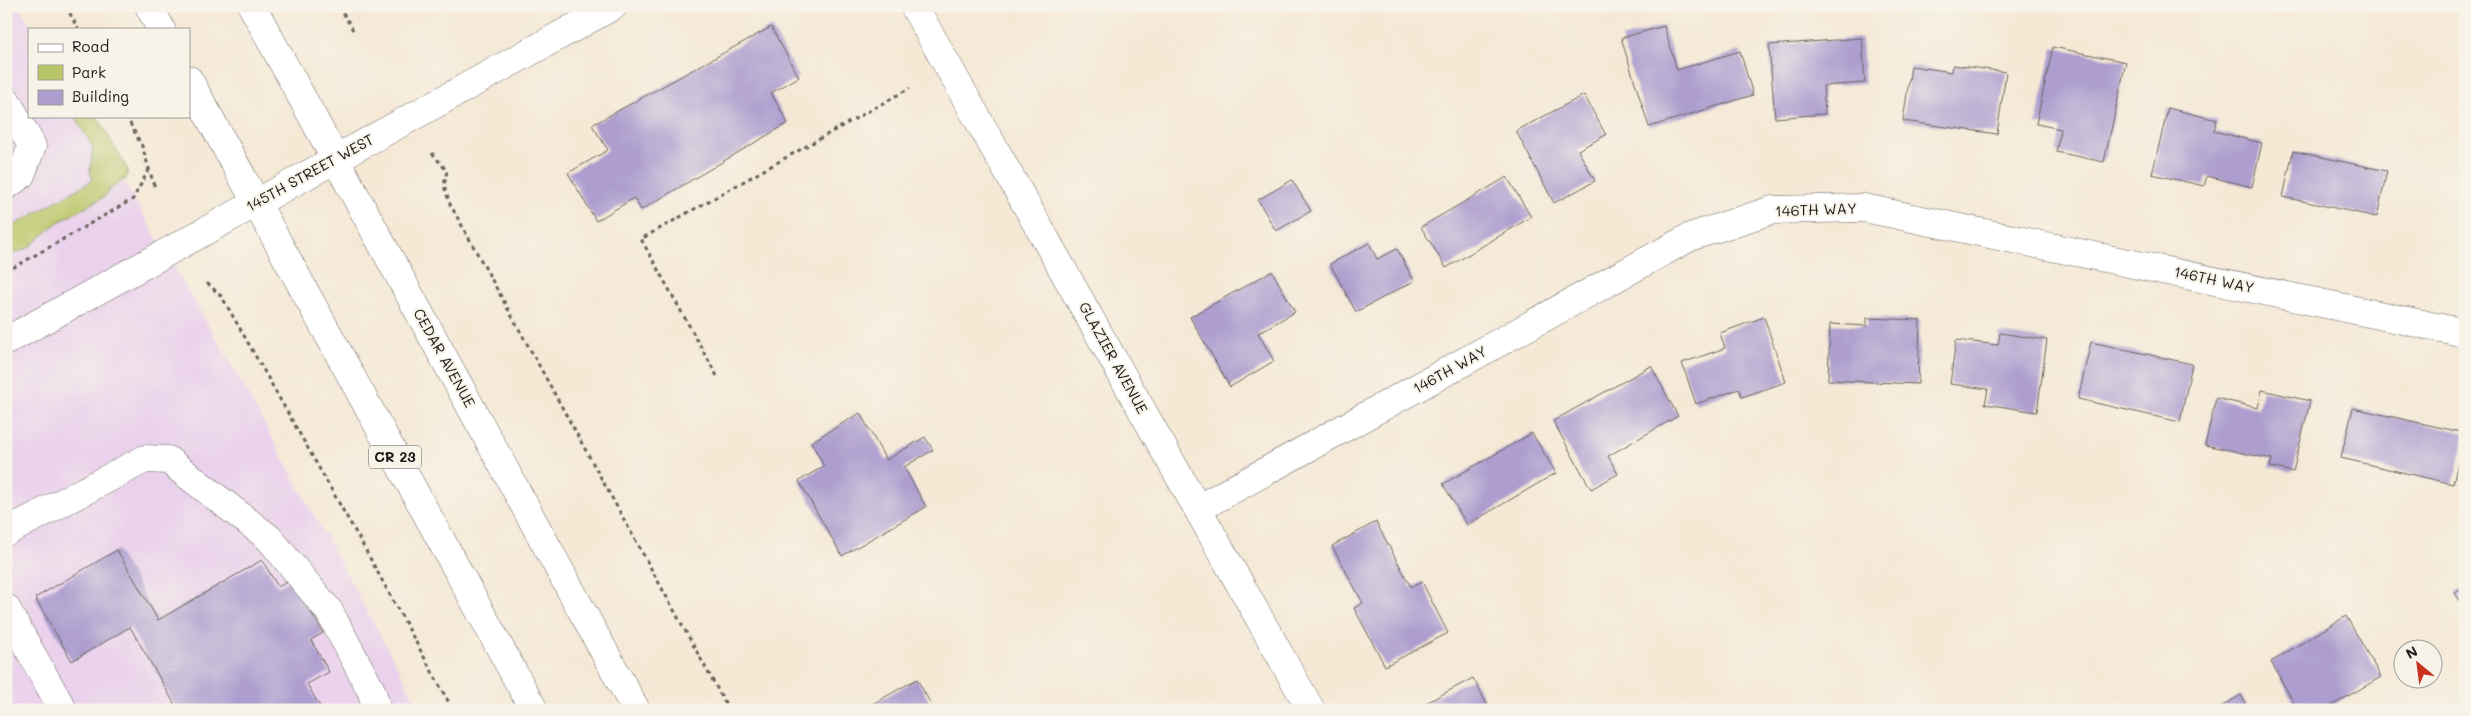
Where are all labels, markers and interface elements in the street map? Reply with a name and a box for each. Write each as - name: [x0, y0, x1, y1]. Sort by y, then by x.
- legend: [28, 28, 190, 118]
- text: Road: [72, 36, 109, 56]
- text: Park: [72, 62, 106, 82]
- text: Building: [72, 86, 129, 106]
- street label: 145TH STREET WEST: [242, 129, 377, 216]
- street label: 146TH WAY: [1775, 198, 1857, 220]
- street label: 146TH WAY: [2172, 261, 2256, 297]
- street label: GLAZIER AVENUE: [1075, 298, 1153, 417]
- street label: CEDAR AVENUE: [409, 304, 481, 411]
- street label: 146TH WAY: [1409, 341, 1490, 398]
- road number: CR 23: [369, 446, 421, 468]
- north arrow: [2394, 638, 2444, 688]
- text: N: [2402, 641, 2421, 663]

